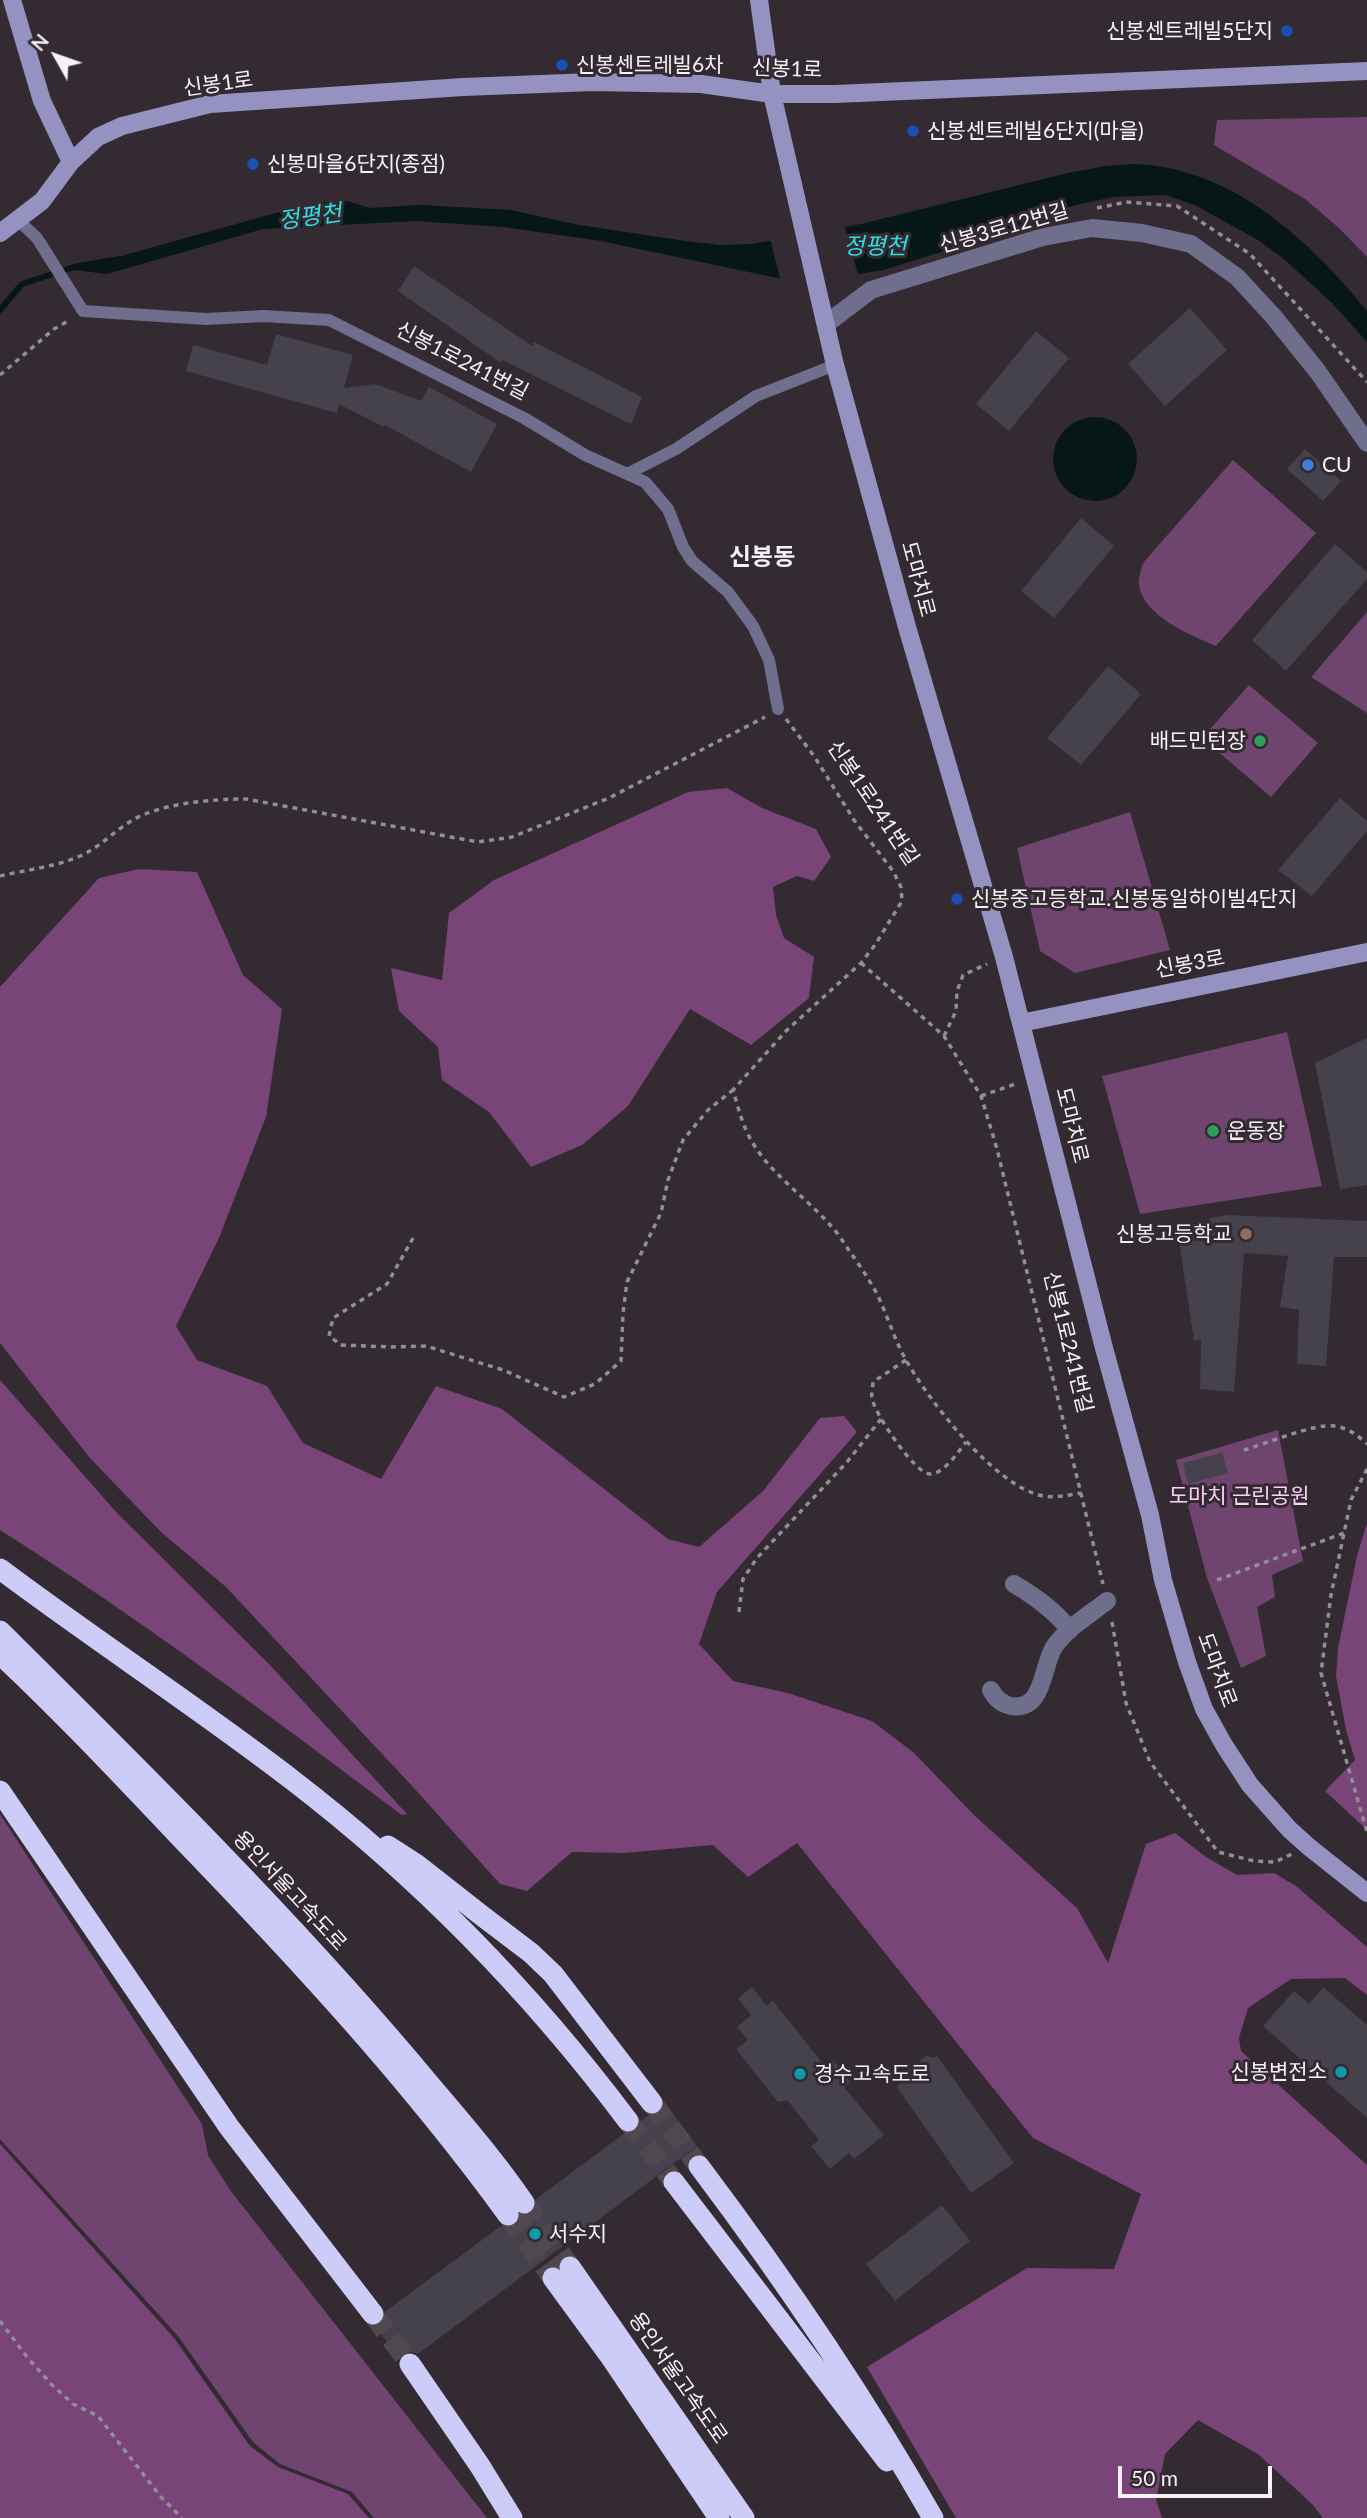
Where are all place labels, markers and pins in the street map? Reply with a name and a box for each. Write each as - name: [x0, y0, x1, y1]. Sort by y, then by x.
- place label: 신봉센트레빌5단지: [1106, 18, 1273, 44]
- marker: 신봉센트레빌5단지: [1279, 23, 1295, 39]
- place label: 신봉센트레빌6차: [576, 52, 723, 78]
- marker: 신봉센트레빌6차: [554, 57, 570, 73]
- place label: 신봉센트레빌6단지(마을): [927, 118, 1144, 144]
- marker: 신봉센트레빌6단지(마을): [905, 123, 921, 139]
- place label: 신봉마을6단지(종점): [267, 151, 445, 177]
- marker: 신봉마을6단지(종점): [245, 156, 261, 172]
- place label: CU: [1322, 452, 1351, 478]
- marker: CU: [1300, 457, 1316, 473]
- place label: 배드민턴장: [1149, 728, 1246, 754]
- marker: 배드민턴장: [1252, 733, 1268, 749]
- place label: 신봉중고등학교.신봉동일하이빌4단지: [971, 886, 1297, 912]
- marker: 신봉중고등학교.신봉동일하이빌4단지: [949, 891, 965, 907]
- place label: 운동장: [1227, 1118, 1285, 1144]
- marker: 운동장: [1205, 1123, 1221, 1139]
- place label: 신봉고등학교: [1116, 1221, 1232, 1247]
- marker: 신봉고등학교: [1238, 1226, 1254, 1242]
- place label: 신봉변전소: [1230, 2059, 1327, 2085]
- place label: 경수고속도로: [814, 2061, 930, 2087]
- marker: 신봉변전소: [1333, 2064, 1349, 2080]
- marker: 경수고속도로: [792, 2066, 808, 2082]
- place label: 서수지: [549, 2221, 607, 2247]
- marker: 서수지: [527, 2226, 543, 2242]

